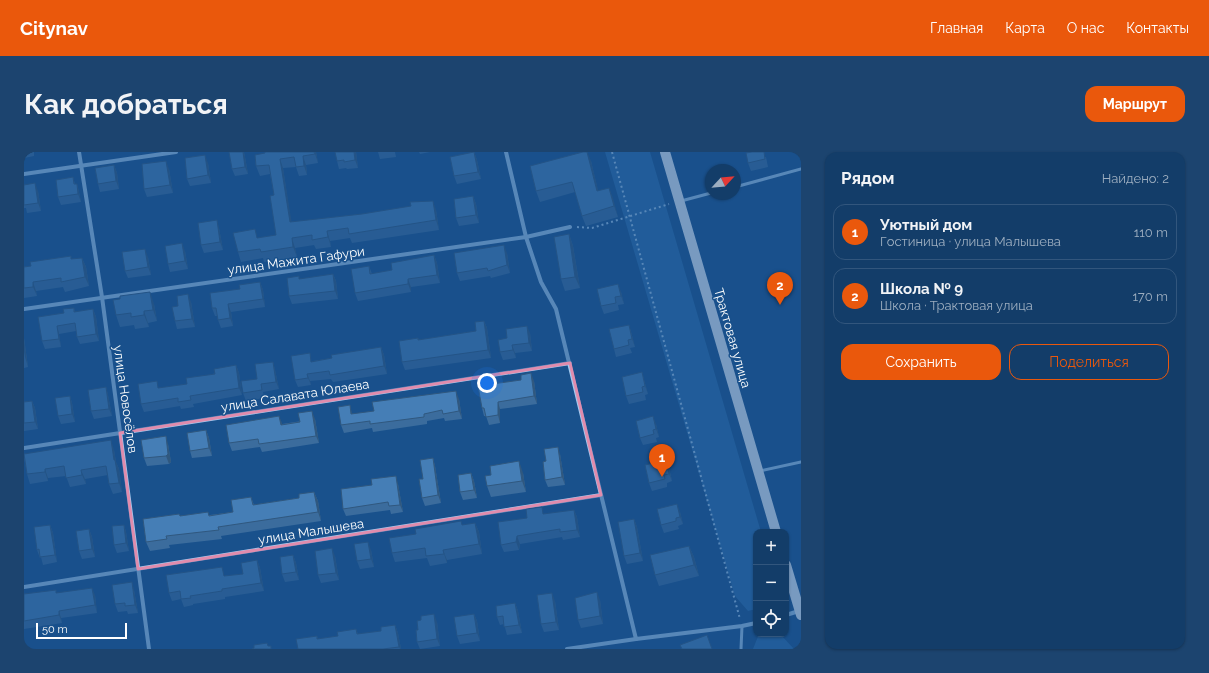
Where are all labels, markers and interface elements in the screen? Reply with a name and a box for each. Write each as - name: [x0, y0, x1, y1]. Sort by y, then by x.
- text: Citynav: [20, 17, 88, 39]
- text: Главная: [930, 20, 983, 36]
- text: Карта: [1005, 20, 1045, 36]
- text: О нас: [1067, 20, 1104, 36]
- text: Контакты: [1126, 20, 1189, 36]
- button: Маршрут: [1085, 86, 1185, 122]
- text: Как добраться: [24, 88, 228, 121]
- north arrow: [705, 164, 741, 200]
- text: Рядом: [841, 168, 894, 188]
- text: Найдено: 2: [1102, 171, 1169, 186]
- text: Уютный дом: [880, 216, 972, 234]
- text: 1: [852, 225, 858, 240]
- text: 110 m: [1134, 225, 1168, 240]
- text: Гостиница · улица Малышева: [880, 234, 1061, 249]
- street label: улица Мажита Гафури: [226, 243, 366, 278]
- pin: 2: [767, 272, 793, 305]
- text: Школа № 9: [880, 280, 963, 298]
- street label: Трактовая улица: [711, 287, 754, 390]
- text: 2: [851, 289, 859, 304]
- text: 170 m: [1132, 289, 1168, 304]
- text: Школа · Трактовая улица: [880, 298, 1033, 313]
- street label: улица Новосёлов: [111, 344, 141, 454]
- button: Сохранить: [841, 344, 1001, 380]
- button: Поделиться: [1009, 344, 1169, 380]
- your location: [477, 373, 497, 393]
- street label: улица Салавата Юлаева: [220, 376, 370, 415]
- pin: 1: [649, 444, 675, 477]
- street label: улица Малышева: [257, 516, 365, 547]
- map controls: [753, 529, 789, 637]
- button: +: [753, 529, 789, 565]
- button: −: [753, 565, 789, 601]
- button: locate: [753, 601, 789, 637]
- scale bar: [36, 621, 127, 640]
- text: 50 m: [42, 623, 68, 636]

